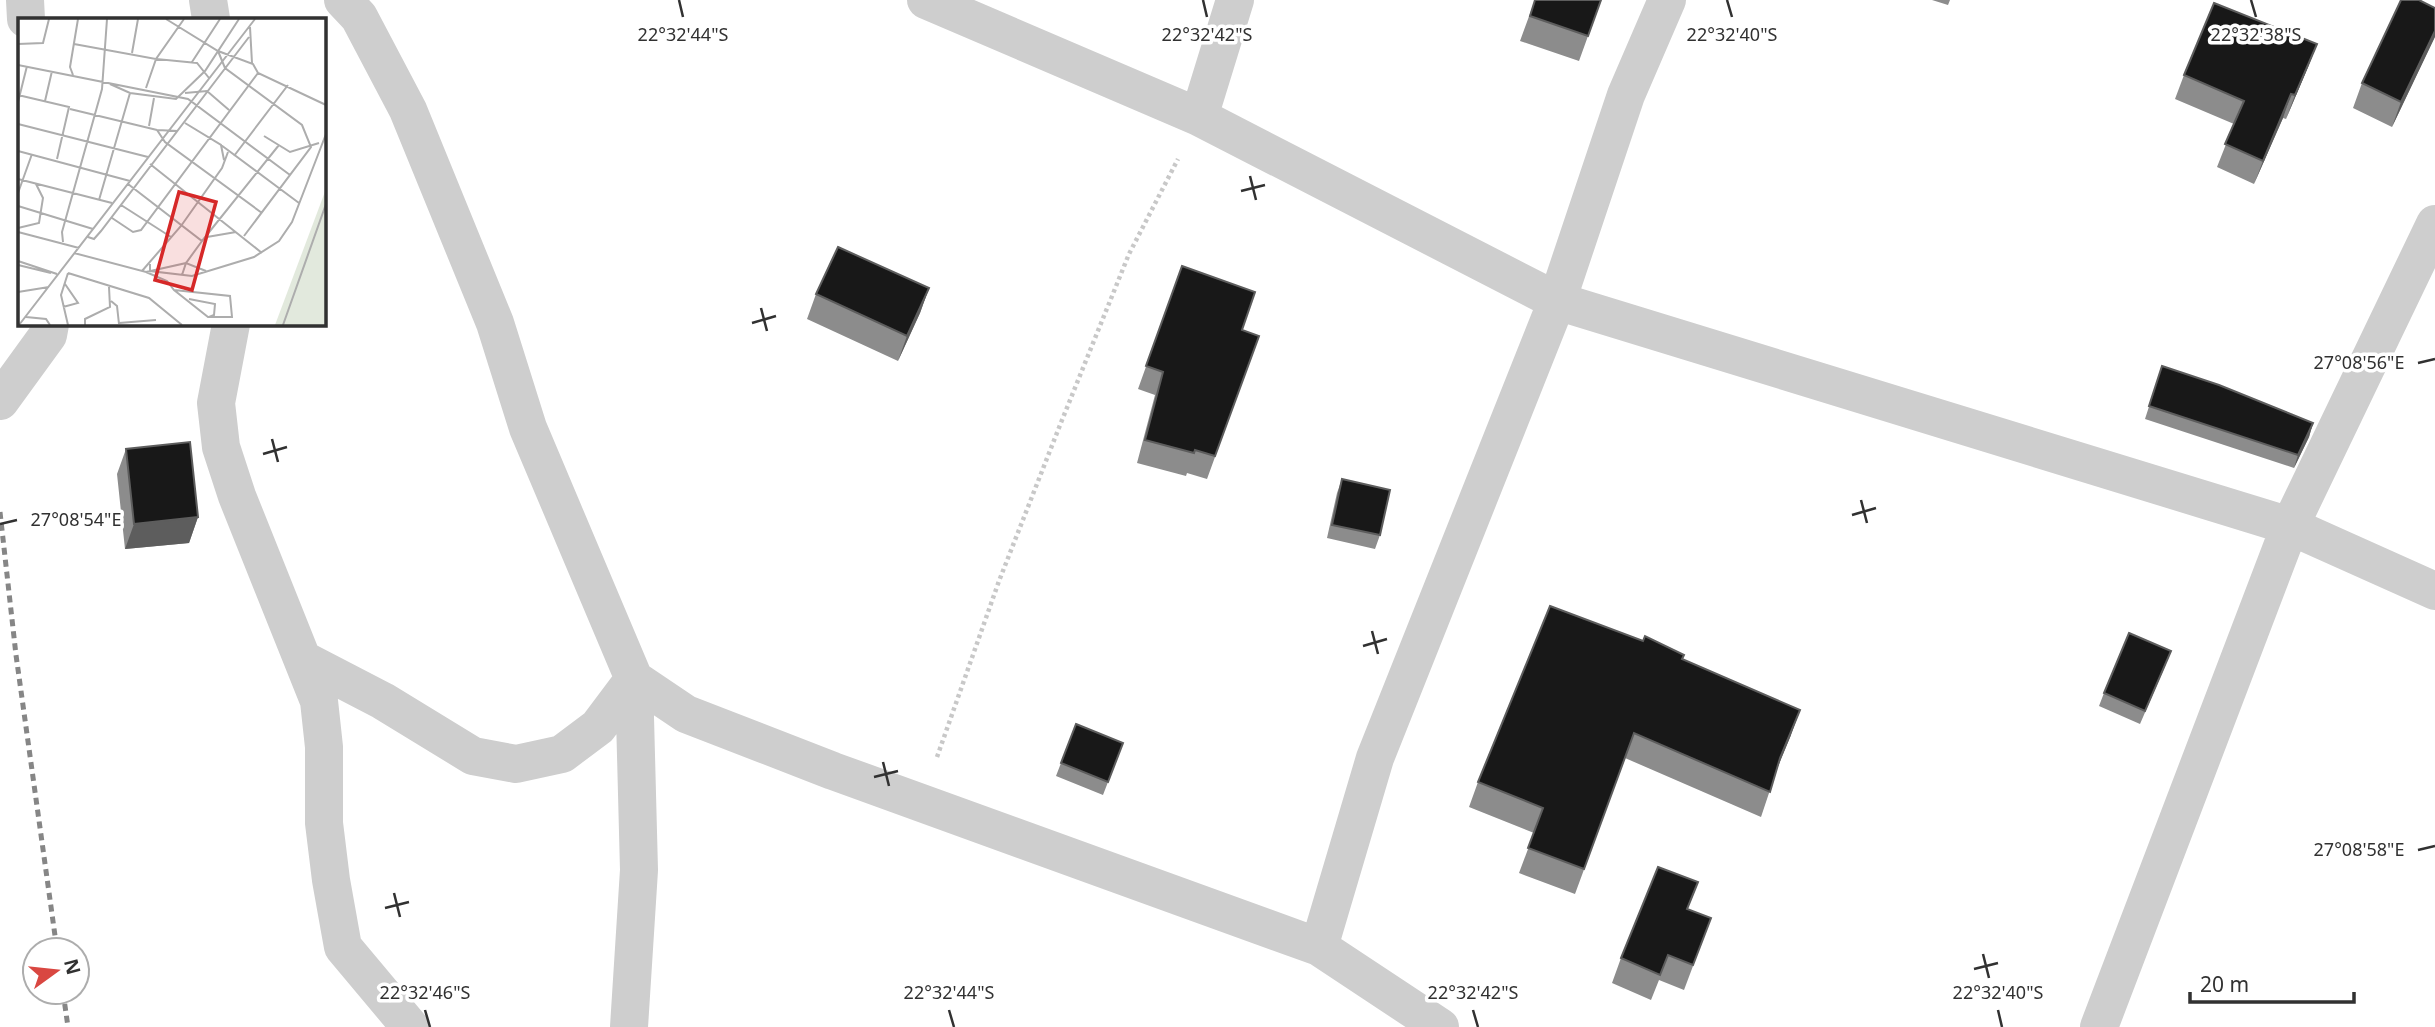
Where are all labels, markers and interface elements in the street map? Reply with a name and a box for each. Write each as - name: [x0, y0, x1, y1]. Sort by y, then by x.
- inset map: [18, 18, 326, 326]
- text: 22°32'44"S: [638, 22, 728, 46]
- text: 22°32'42"S: [1162, 22, 1252, 46]
- text: 22°32'40"S: [1687, 22, 1777, 46]
- text: 22°32'38"S: [2211, 22, 2301, 46]
- text: 27°08'56"E: [2314, 350, 2404, 374]
- text: 27°08'54"E: [31, 507, 121, 531]
- text: 27°08'58"E: [2314, 837, 2404, 861]
- north arrow: [21, 936, 91, 1006]
- text: N: [58, 956, 87, 977]
- scale bar: [2190, 960, 2354, 1004]
- text: 20 m: [2200, 970, 2249, 998]
- text: 22°32'46"S: [380, 980, 470, 1004]
- text: 22°32'44"S: [904, 980, 994, 1004]
- text: 22°32'42"S: [1428, 980, 1518, 1004]
- text: 22°32'40"S: [1953, 980, 2043, 1004]

